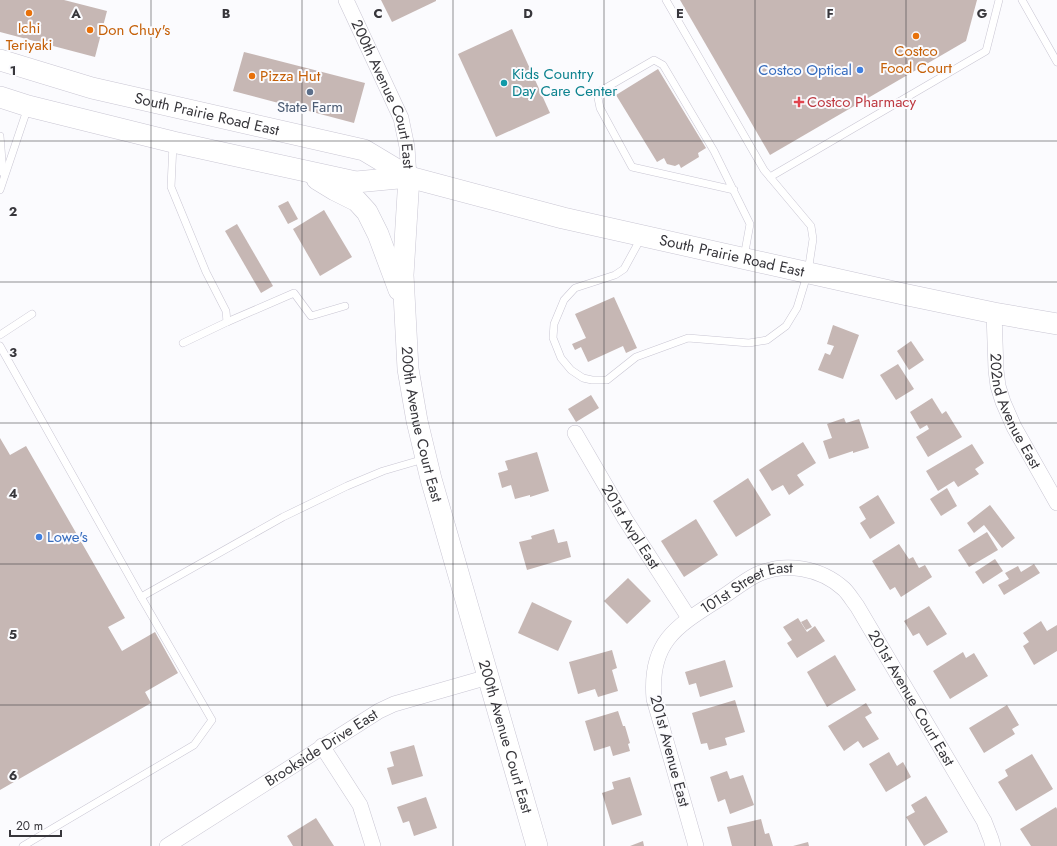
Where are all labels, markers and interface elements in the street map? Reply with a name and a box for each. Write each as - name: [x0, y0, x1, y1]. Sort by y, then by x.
- text: A: [70, 4, 81, 23]
- text: B: [222, 4, 231, 23]
- text: C: [373, 4, 383, 23]
- text: D: [523, 4, 533, 23]
- text: E: [676, 4, 684, 23]
- text: F: [826, 4, 834, 23]
- text: G: [977, 4, 988, 23]
- marker: Ichi Teriyaki: [24, 8, 34, 18]
- street label: 200th Avenue Court East: [346, 16, 419, 170]
- place label: Ichi Teriyaki: [6, 17, 52, 56]
- place label: Don Chuy's: [98, 19, 170, 41]
- marker: Don Chuy's: [85, 25, 95, 35]
- marker: Costco Food Court: [911, 31, 921, 41]
- place label: Costco Food Court: [880, 40, 952, 79]
- place label: Costco Optical: [758, 59, 852, 81]
- text: 1: [10, 61, 16, 80]
- place label: Kids Country Day Care Center: [512, 63, 618, 102]
- place label: Pizza Hut: [260, 65, 321, 87]
- marker: Costco Optical: [855, 65, 865, 75]
- marker: Pizza Hut: [247, 71, 257, 81]
- marker: Kids Country Day Care Center: [499, 78, 509, 88]
- street label: South Prairie Road East: [132, 87, 282, 141]
- marker: State Farm: [305, 87, 315, 97]
- place label: Costco Pharmacy: [807, 91, 917, 113]
- place label: State Farm: [277, 96, 343, 118]
- marker: Costco Pharmacy: [794, 97, 804, 107]
- text: 2: [9, 202, 17, 221]
- street label: South Prairie Road East: [657, 229, 807, 283]
- text: 3: [9, 343, 17, 362]
- street label: 200th Avenue Court East: [396, 346, 448, 505]
- street label: 202nd Avenue East: [984, 353, 1047, 473]
- street label: 201st Avpl East: [596, 480, 666, 574]
- text: 4: [8, 484, 18, 503]
- place label: Lowe's: [47, 526, 88, 548]
- marker: Lowe's: [34, 532, 44, 542]
- street label: 101st Street East: [696, 557, 793, 619]
- text: 5: [9, 625, 17, 644]
- street label: 201st Avenue Court East: [863, 626, 960, 771]
- street label: 200th Avenue Court East: [473, 657, 538, 816]
- street label: 201st Avenue East: [645, 693, 696, 810]
- street label: Brookside Drive East: [261, 703, 382, 792]
- text: 6: [9, 766, 18, 785]
- scale bar: [10, 812, 61, 838]
- text: 20 m: [16, 817, 43, 835]

